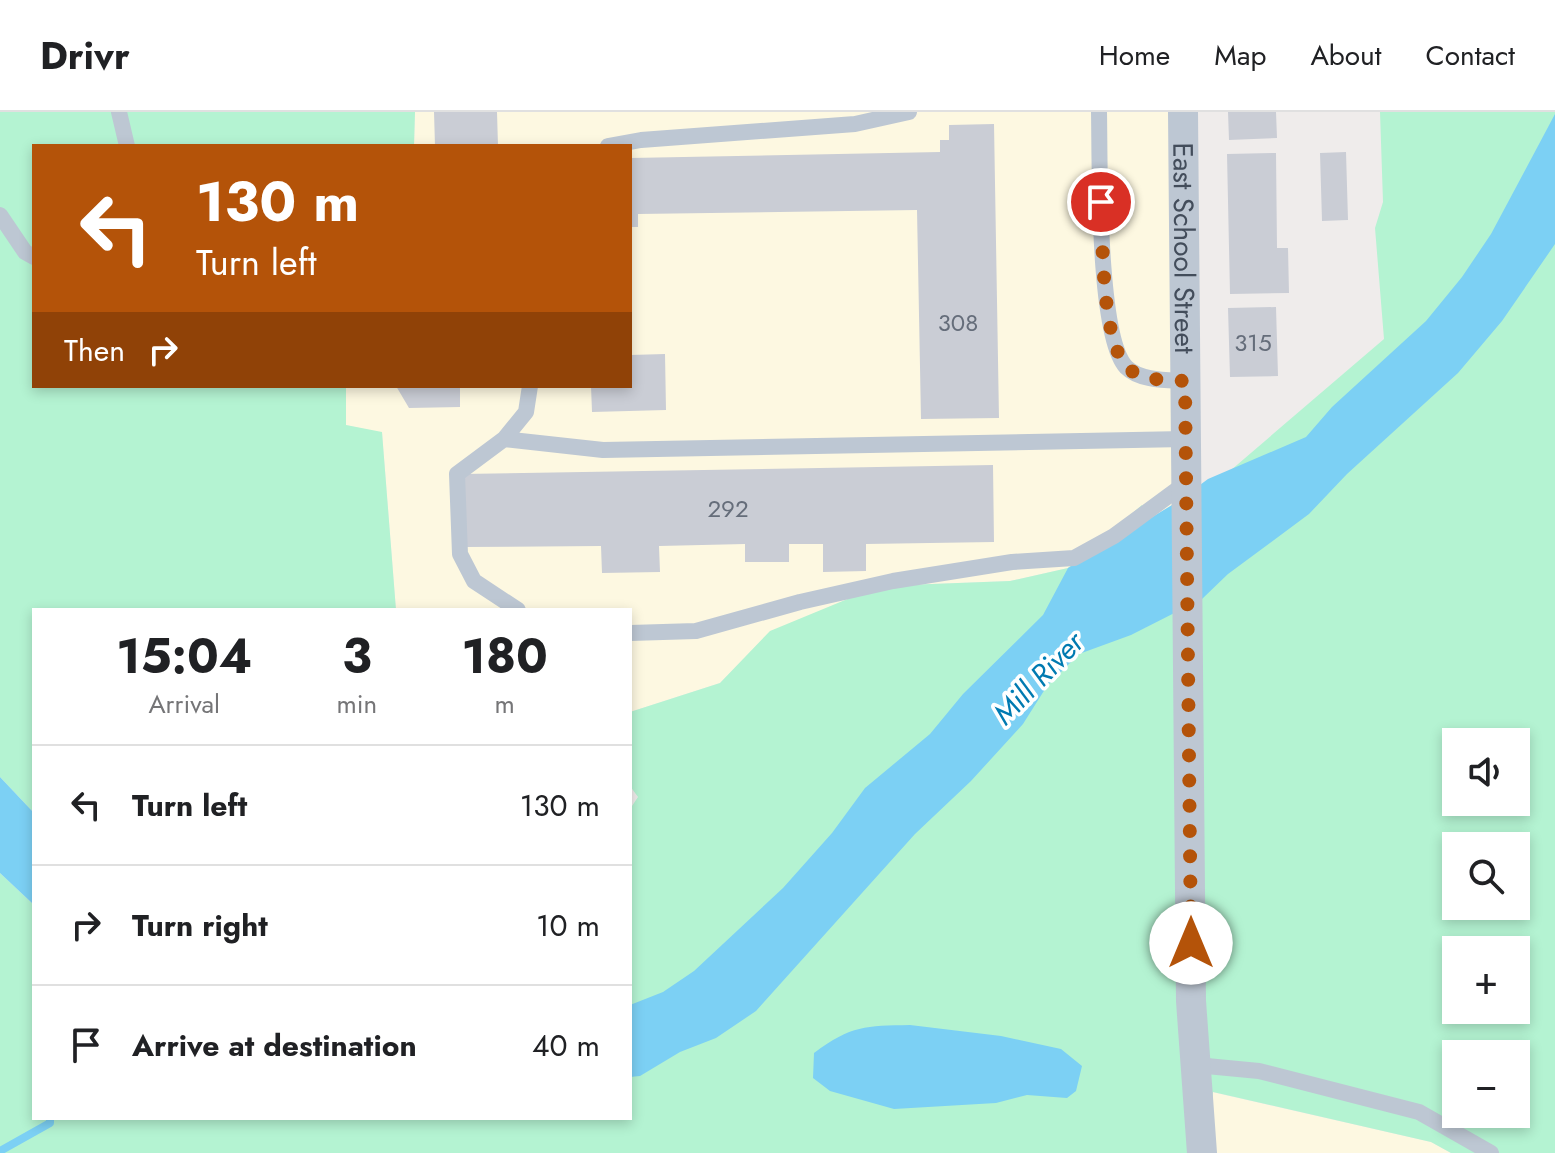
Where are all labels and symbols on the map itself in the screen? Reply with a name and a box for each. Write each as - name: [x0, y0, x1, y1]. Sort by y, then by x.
- street label: East School Street: [1163, 142, 1206, 354]
- pin: [1067, 168, 1135, 236]
- house number: 308: [938, 305, 978, 340]
- house number: 315: [1234, 325, 1272, 360]
- house number: 292: [707, 491, 749, 526]
- water label: Mill River: [983, 620, 1095, 734]
- position arrow: [1149, 901, 1233, 985]

